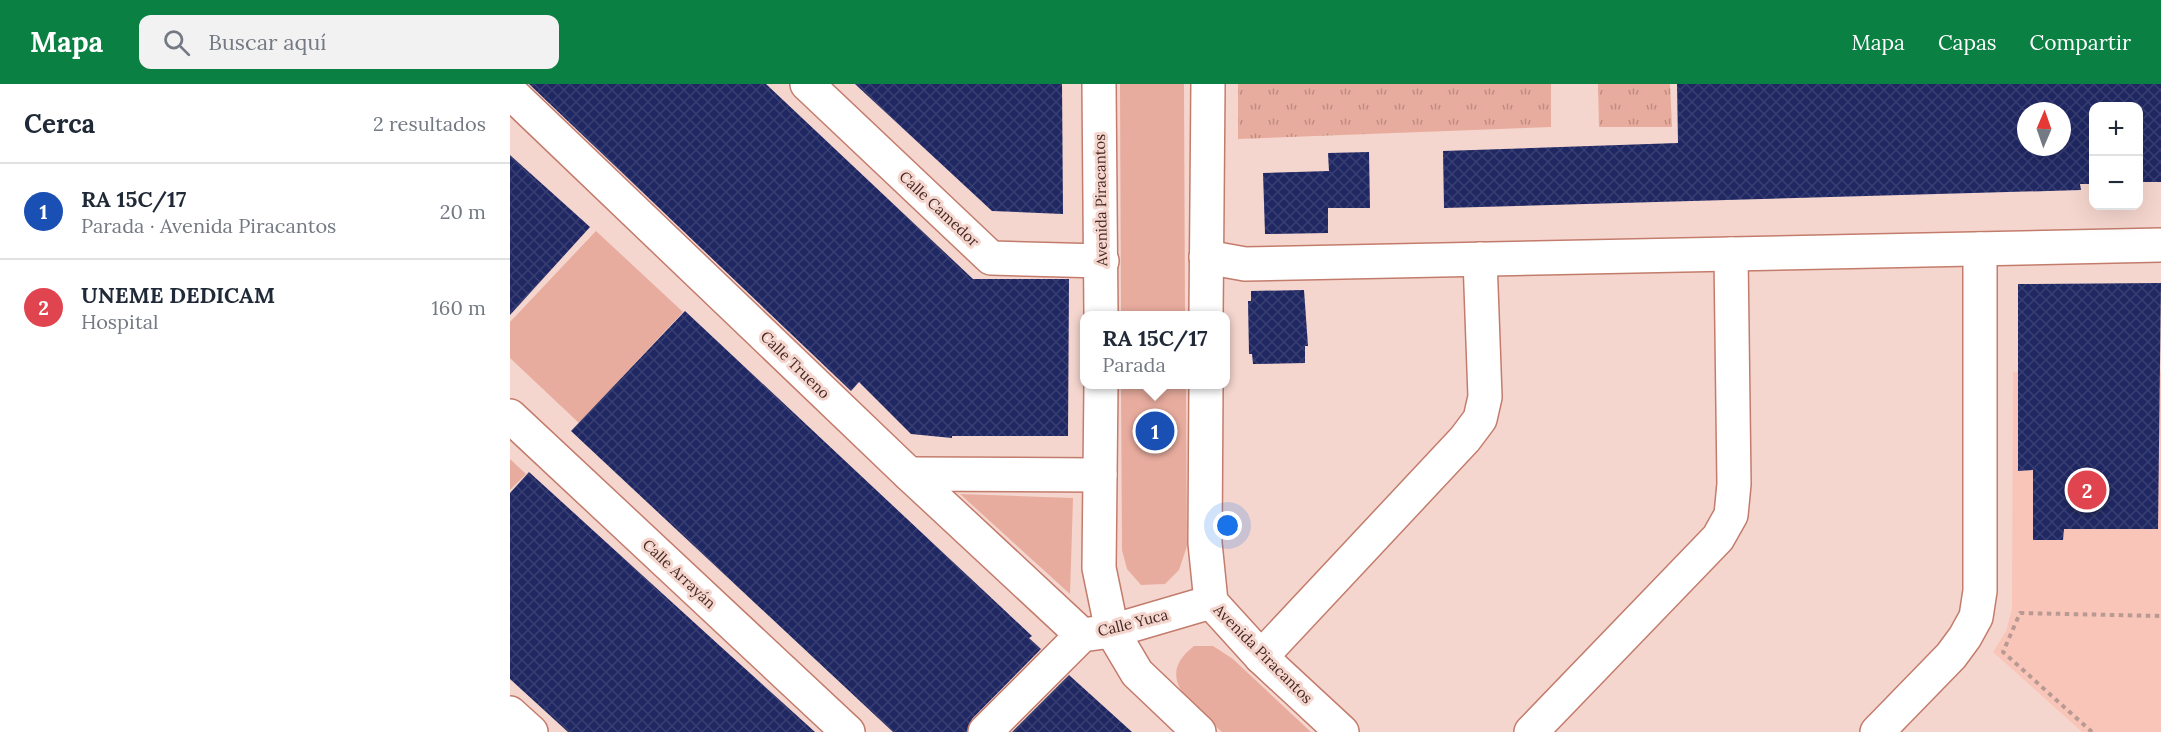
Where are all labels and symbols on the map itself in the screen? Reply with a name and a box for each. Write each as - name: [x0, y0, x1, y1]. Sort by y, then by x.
- north arrow: [2017, 102, 2071, 156]
- street label: Avenida Piracantos: [1090, 134, 1111, 267]
- street label: Calle Camedor: [895, 167, 984, 251]
- street label: Calle Trueno: [757, 327, 834, 403]
- pin: 1: [1136, 408, 1174, 454]
- pin: 2: [2068, 468, 2106, 512]
- your location: [1213, 511, 1242, 540]
- street label: Calle Arrayán: [639, 535, 720, 612]
- street label: Avenida Piracantos: [1209, 599, 1317, 707]
- street label: Calle Yuca: [1096, 605, 1170, 640]

